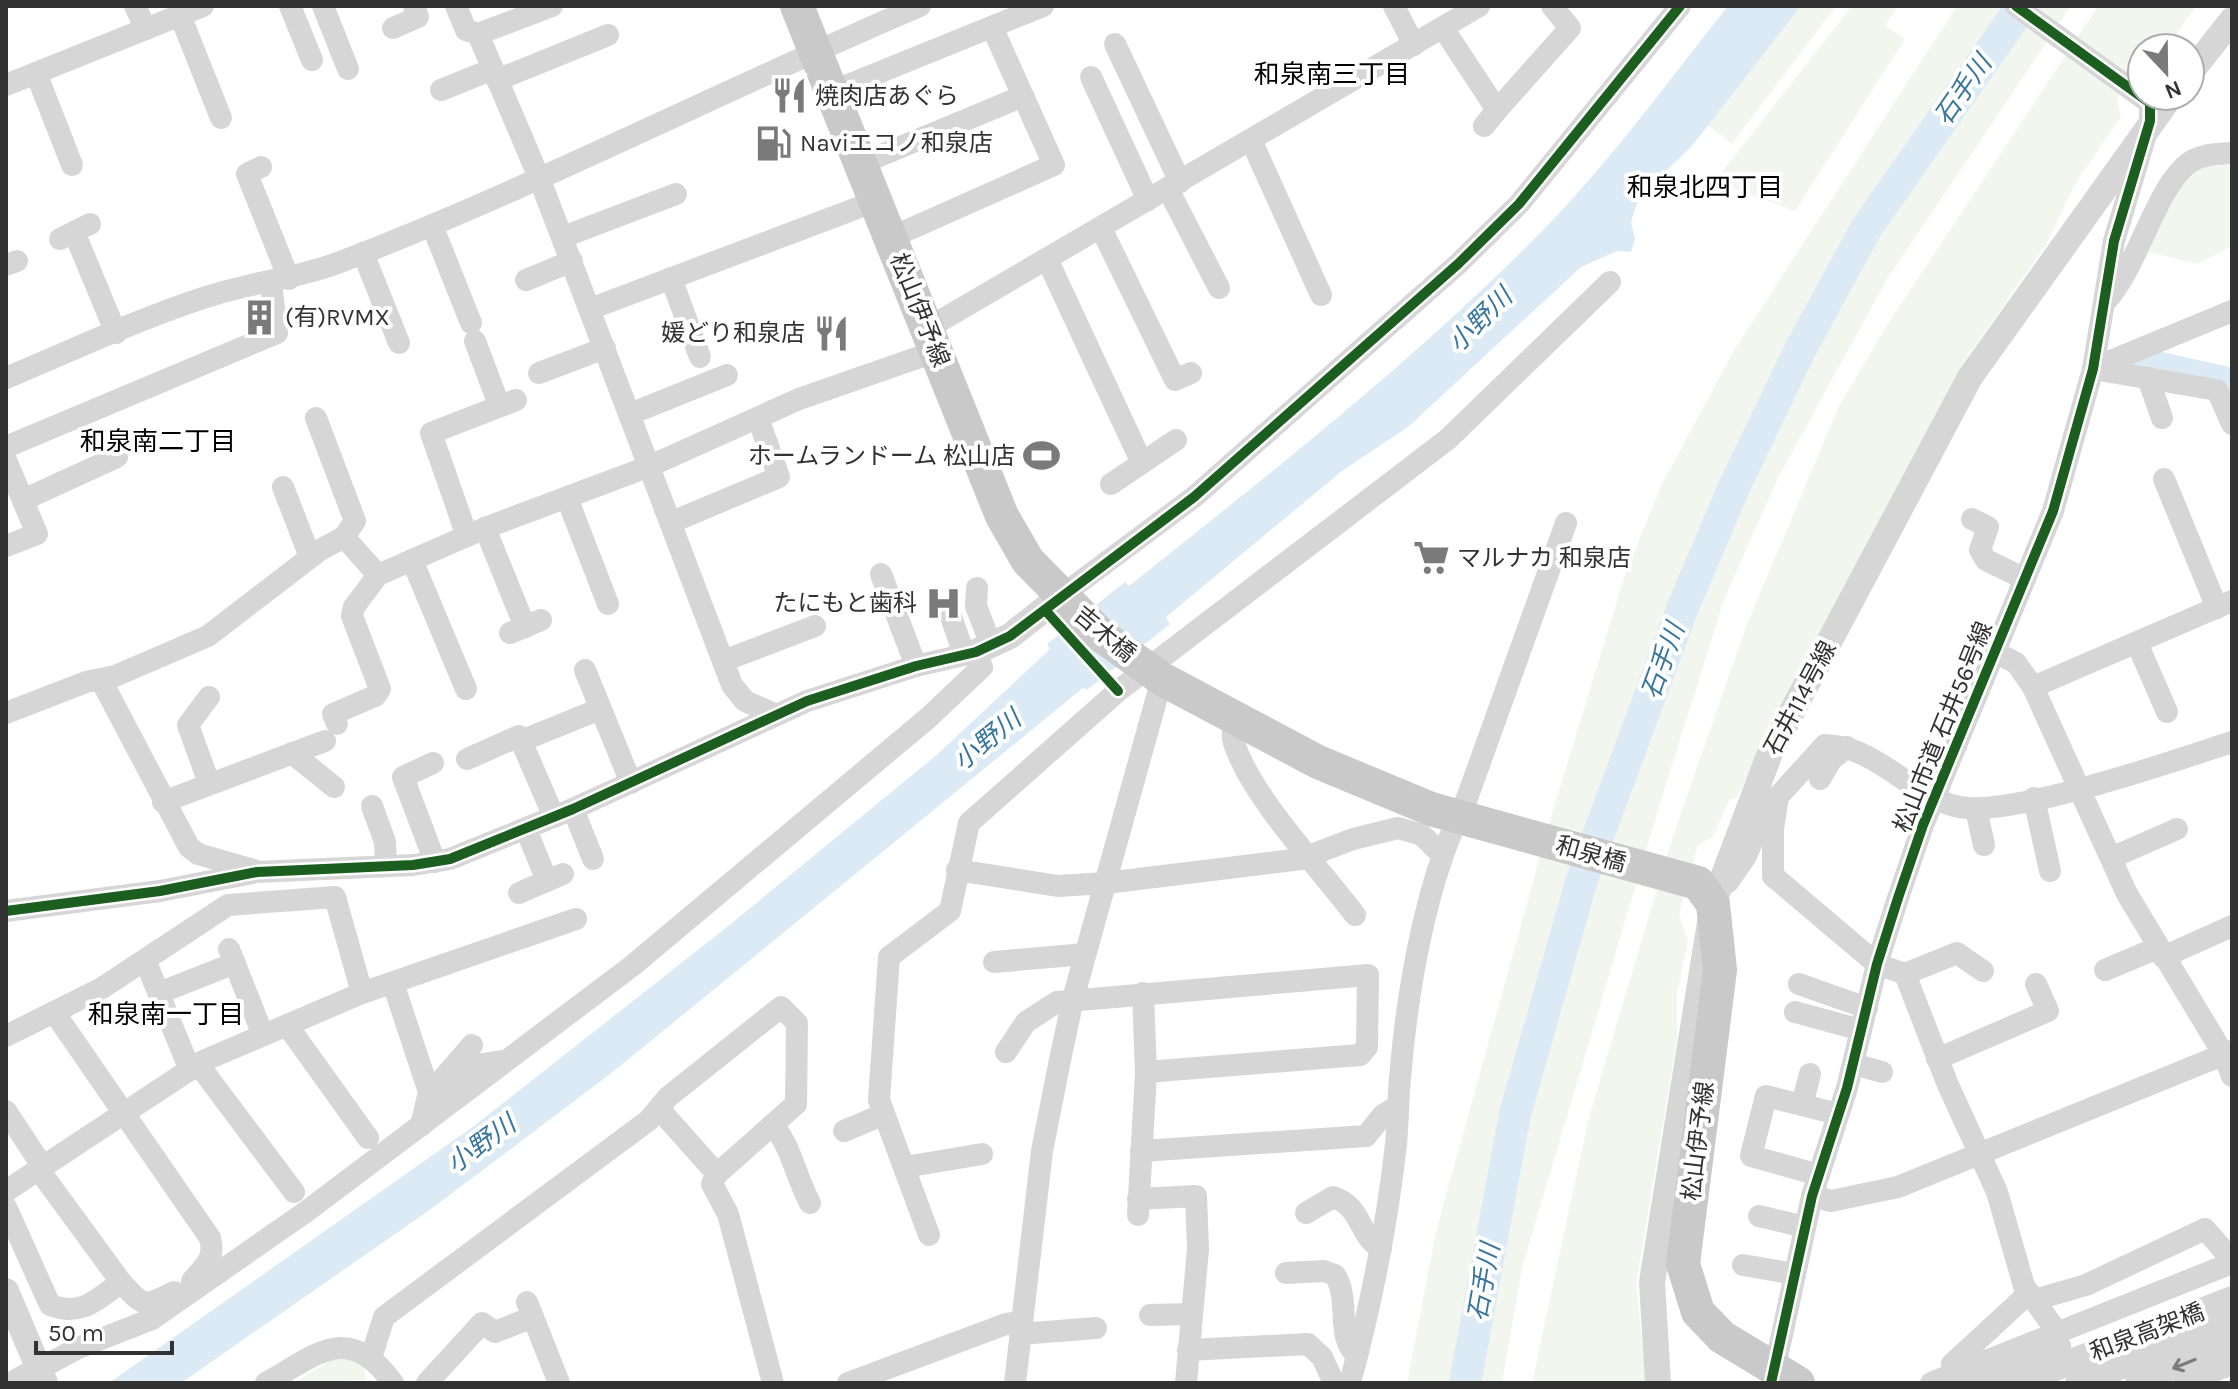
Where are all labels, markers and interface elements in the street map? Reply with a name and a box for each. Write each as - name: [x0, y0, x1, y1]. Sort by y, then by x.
- north arrow: [2126, 32, 2206, 112]
- water label: 石手川: [1928, 47, 2000, 131]
- district label: 和泉南三丁目: [1254, 59, 1410, 90]
- text: N: [2161, 75, 2185, 105]
- restaurant icon: 焼肉店あぐら: [770, 77, 808, 115]
- place label: 焼肉店あぐら: [815, 82, 959, 110]
- fuel station icon: Naviエコノ和泉店: [755, 124, 793, 162]
- place label: Naviエコノ和泉店: [800, 129, 993, 157]
- district label: 和泉北四丁目: [1627, 172, 1783, 203]
- street label: 松山伊予線: [885, 249, 955, 371]
- water label: 小野川: [1441, 279, 1521, 359]
- building icon: (有)RVMX: [240, 298, 278, 336]
- place label: (有)RVMX: [285, 303, 390, 331]
- restaurant icon: 媛どり和泉店: [812, 314, 850, 352]
- place label: 媛どり和泉店: [661, 319, 805, 347]
- district label: 和泉南二丁目: [80, 426, 236, 457]
- sports icon: ホームランドーム 松山店: [1022, 437, 1060, 475]
- place label: ホームランドーム 松山店: [748, 442, 1015, 470]
- supermarket icon: マルナカ 和泉店: [1412, 539, 1450, 577]
- place label: マルナカ 和泉店: [1457, 544, 1631, 572]
- hospital icon: たにもと歯科: [924, 584, 962, 622]
- place label: たにもと歯科: [773, 589, 917, 617]
- street label: 吉木橋: [1068, 600, 1142, 668]
- water label: 石手川: [1635, 616, 1692, 703]
- street label: 松山市道 石井56号線: [1888, 617, 1998, 837]
- street label: 石井114号線: [1758, 636, 1842, 760]
- water label: 小野川: [947, 702, 1029, 777]
- street label: 和泉橋: [1553, 831, 1629, 877]
- district label: 和泉南一丁目: [88, 999, 244, 1030]
- street label: 松山伊予線: [1677, 1080, 1719, 1202]
- water label: 小野川: [440, 1107, 524, 1179]
- water label: 石手川: [1462, 1238, 1507, 1323]
- street label: 和泉高架橋: [2086, 1297, 2208, 1367]
- scale bar: [36, 1305, 172, 1355]
- text: 50 m: [48, 1319, 104, 1347]
- one-way arrow: [2172, 1358, 2197, 1372]

